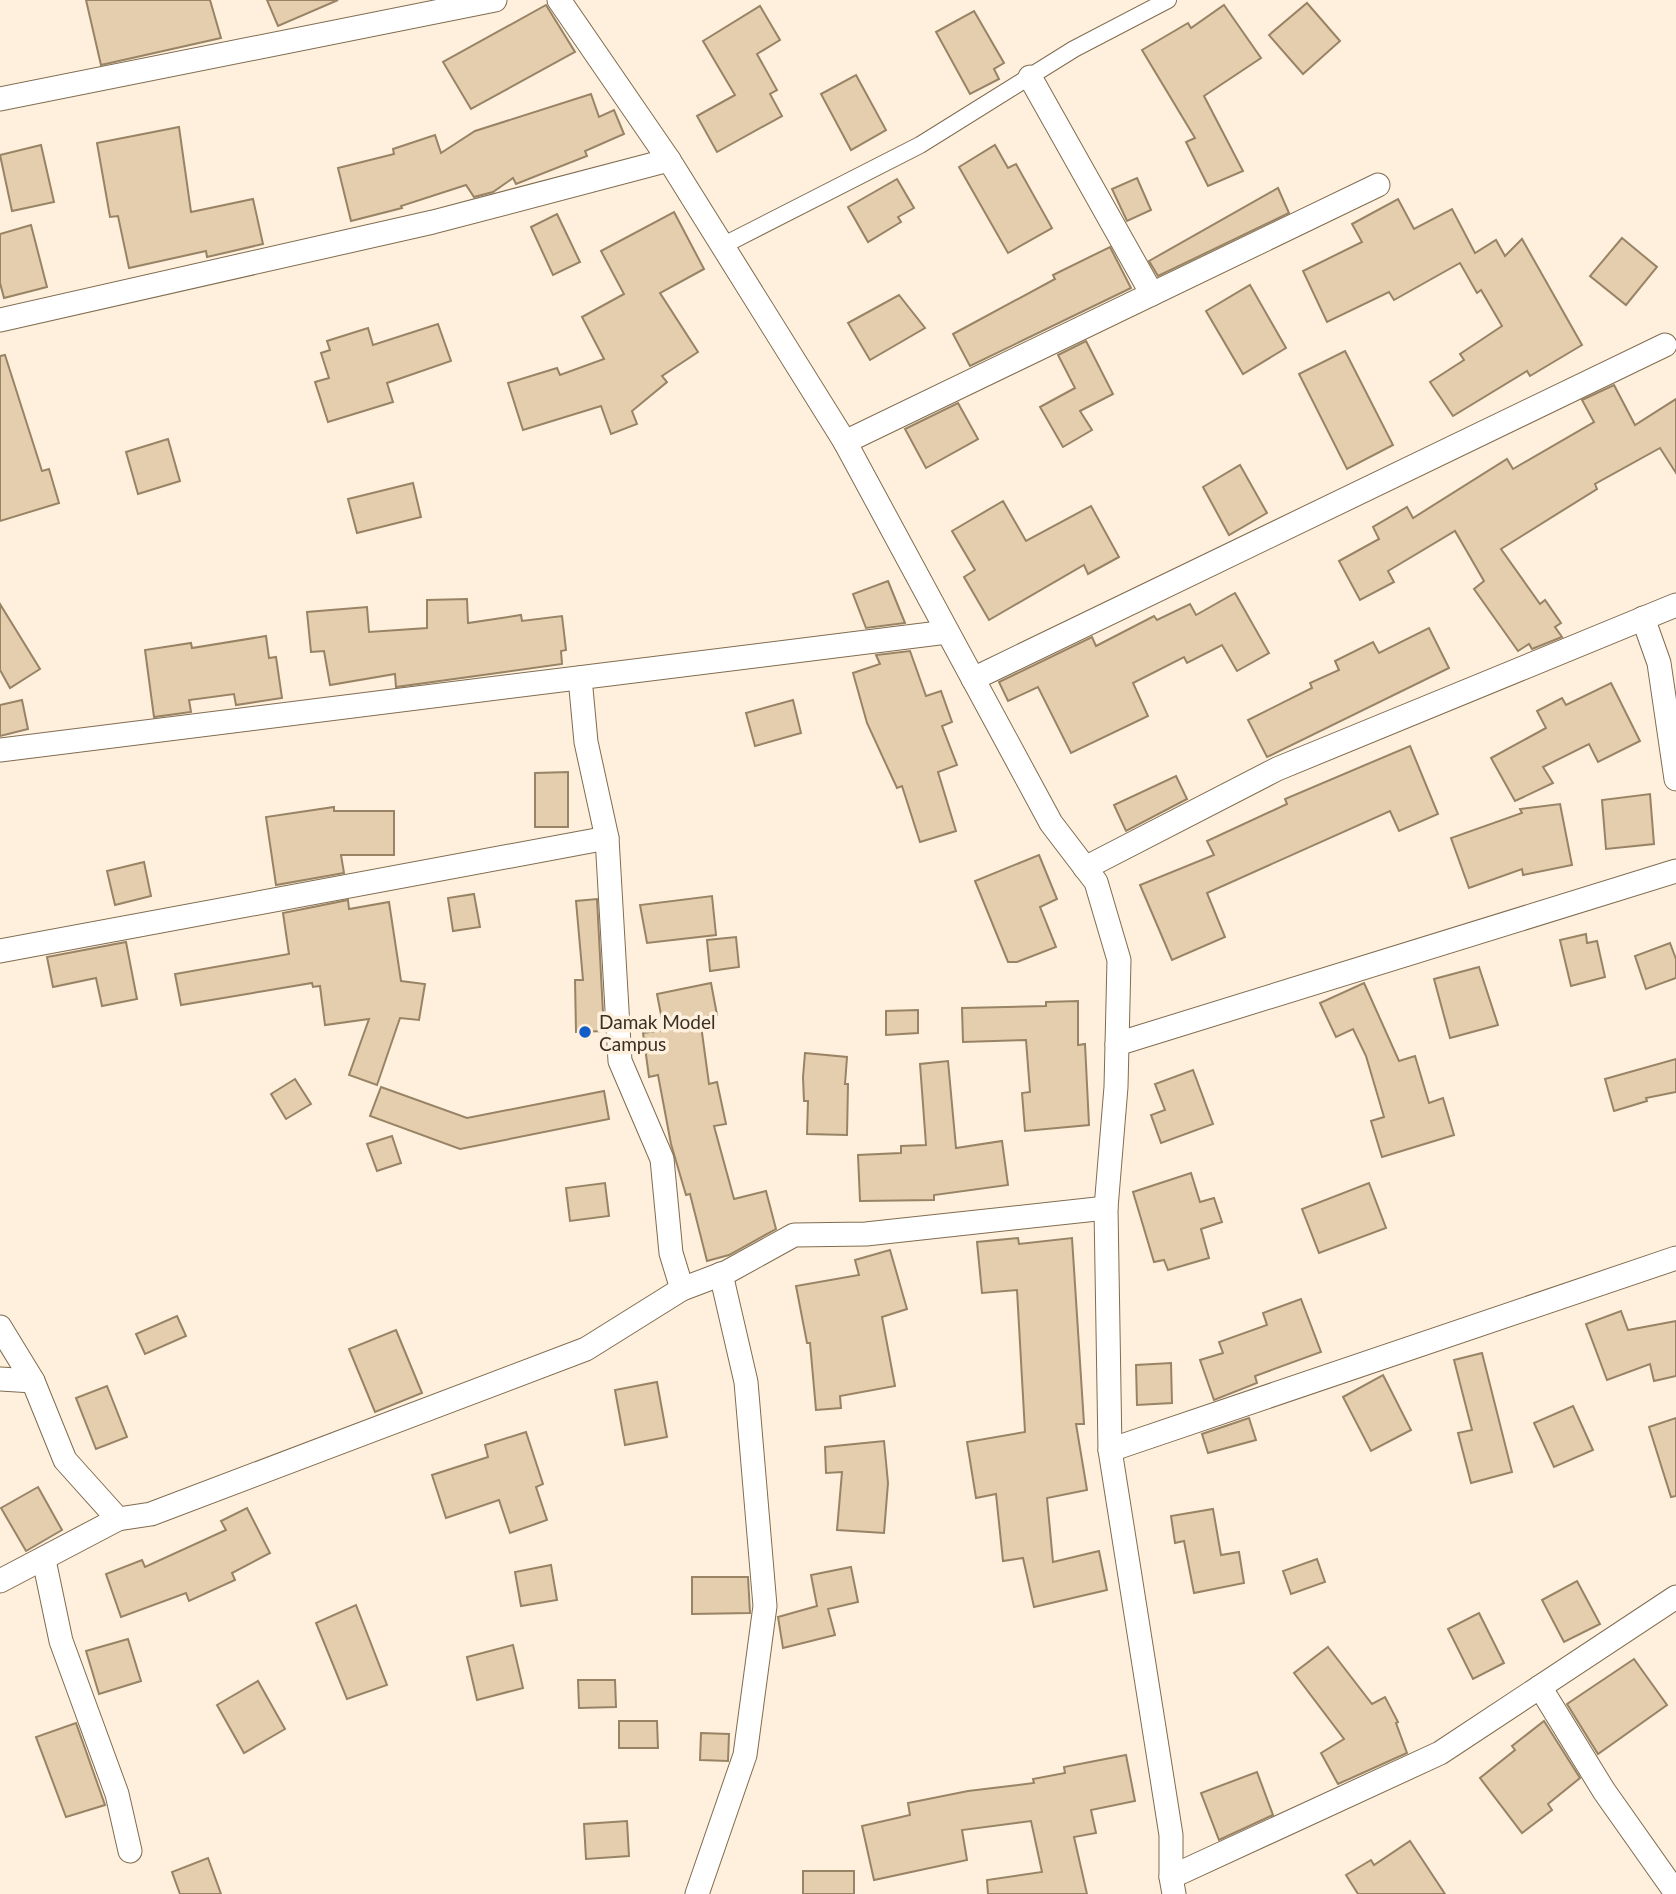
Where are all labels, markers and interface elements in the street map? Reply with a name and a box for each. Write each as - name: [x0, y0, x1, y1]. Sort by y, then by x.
- place label: Damak Model Campus: [599, 1010, 716, 1055]
- marker: Damak Model Campus: [577, 1024, 593, 1040]

